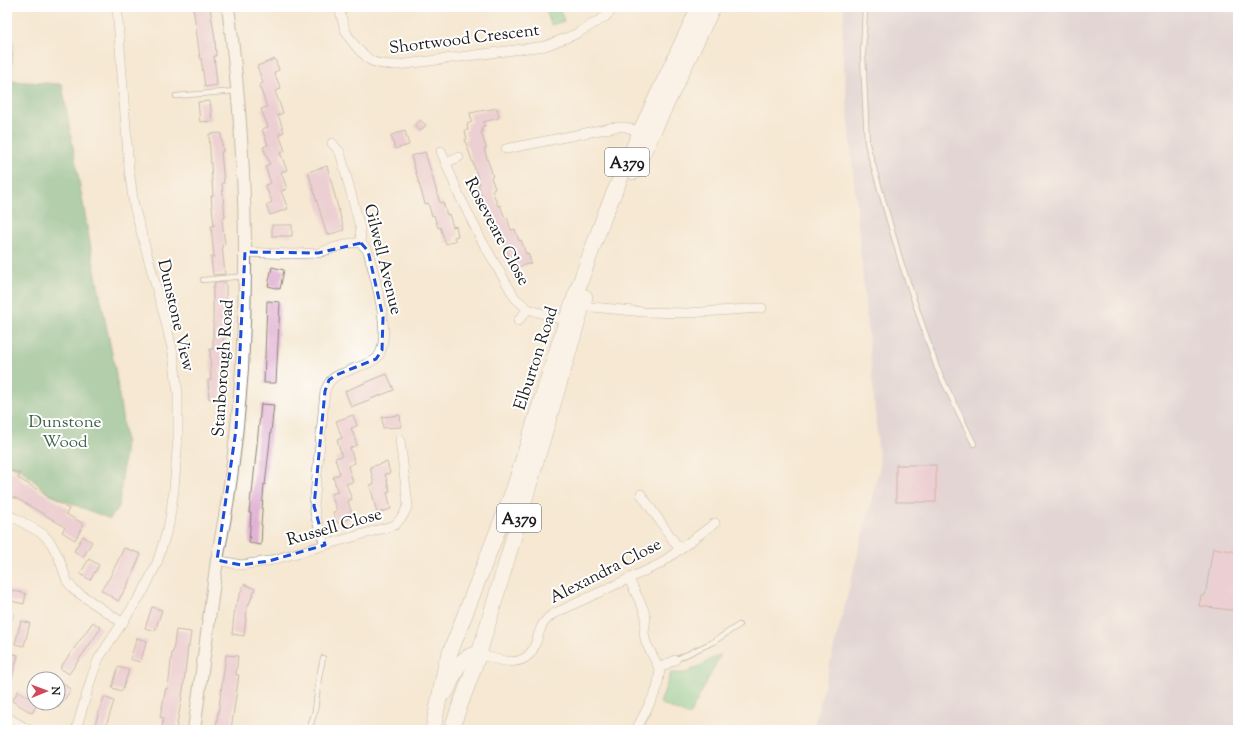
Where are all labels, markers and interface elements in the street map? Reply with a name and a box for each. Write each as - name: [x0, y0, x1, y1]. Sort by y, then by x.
- street label: Shortwood Crescent: [388, 19, 541, 61]
- road number: A379: [605, 148, 649, 176]
- street label: Roseveare Close: [458, 174, 535, 290]
- street label: Gilwell Avenue: [357, 202, 407, 317]
- street label: Dunstone View: [150, 257, 200, 374]
- street label: Stanborough Road: [207, 298, 241, 438]
- street label: Elburton Road: [509, 303, 565, 413]
- park label: Dunstone Wood: [29, 411, 102, 455]
- street label: Russell Close: [284, 503, 385, 553]
- road number: A379: [497, 504, 541, 532]
- street label: Alexandra Close: [546, 533, 666, 610]
- north arrow: [26, 671, 66, 711]
- text: N: [47, 685, 63, 696]

